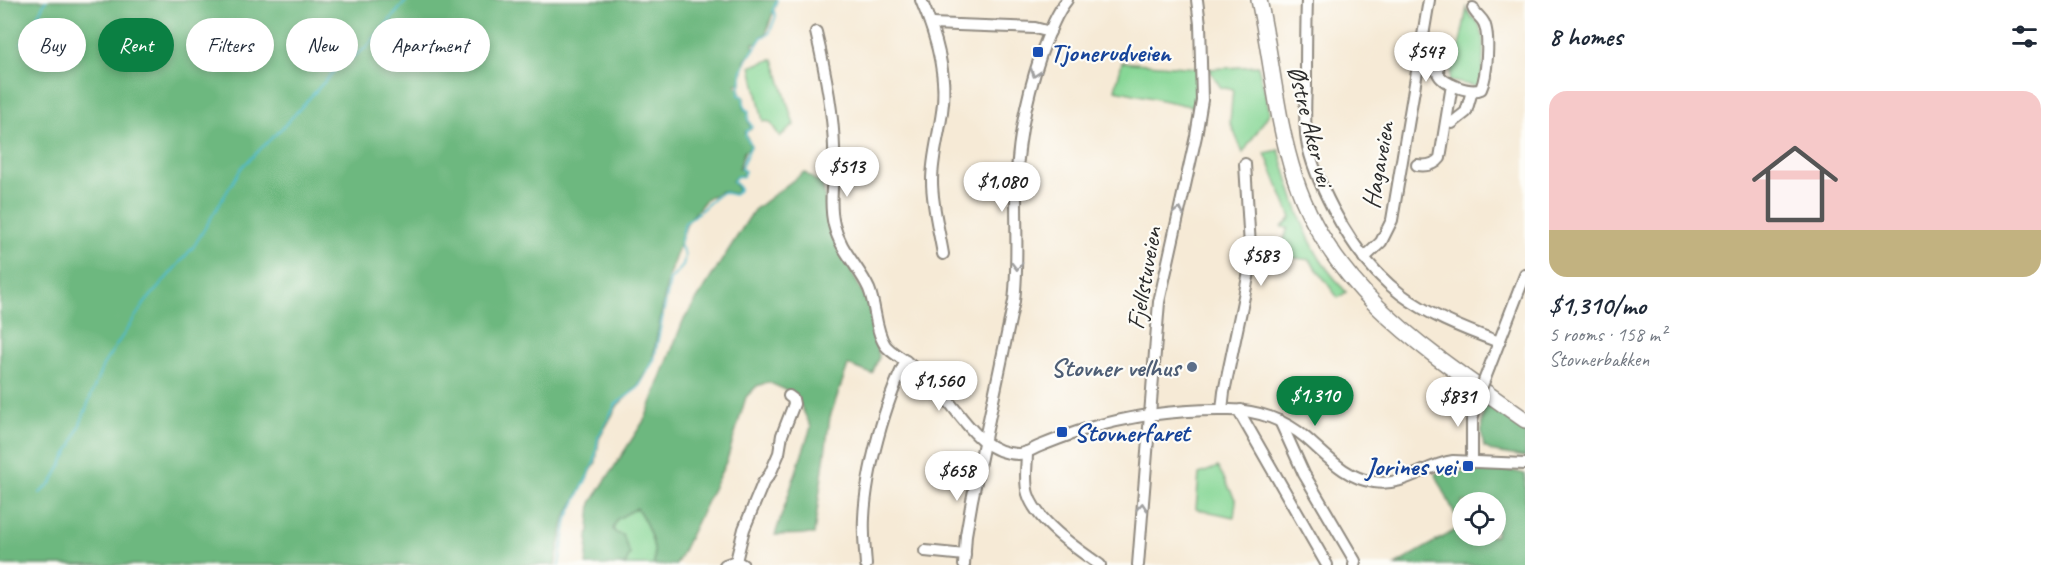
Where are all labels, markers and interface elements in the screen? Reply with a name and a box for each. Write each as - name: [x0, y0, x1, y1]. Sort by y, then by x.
- chip: Buy: [18, 18, 86, 72]
- chip: Rent: [98, 18, 174, 72]
- chip: Filters: [186, 18, 274, 72]
- chip: New: [286, 18, 358, 72]
- chip: Apartment: [370, 18, 490, 72]
- text: 8 homes: [1549, 20, 1622, 53]
- icon: filters: [2008, 20, 2041, 53]
- pin: $547: [1390, 32, 1462, 83]
- place label: Tjonerudveien: [1050, 36, 1172, 69]
- text: $547: [1408, 39, 1444, 64]
- marker: Tjonerudveien: [1031, 45, 1045, 59]
- street label: Østre Aker vei: [1280, 62, 1343, 193]
- one-way arrow: [1030, 67, 1042, 78]
- street label: Hagaveien: [1354, 118, 1402, 211]
- icon: home: [1741, 130, 1849, 238]
- pin: $513: [811, 147, 883, 198]
- text: $513: [829, 154, 865, 179]
- pin: $1,080: [953, 162, 1051, 213]
- text: $1,080: [978, 169, 1026, 194]
- one-way arrow: [1172, 206, 1185, 216]
- street label: Fjellstuveien: [1119, 223, 1169, 332]
- pin: $583: [1225, 236, 1297, 287]
- text: $583: [1243, 243, 1279, 268]
- one-way arrow: [1011, 261, 1023, 270]
- text: $1,310/mo: [1549, 289, 1646, 322]
- text: 5 rooms · 158 m²: [1549, 322, 1666, 347]
- text: Stovnerbakken: [1549, 347, 1649, 372]
- place label: Stovner velhus: [1051, 351, 1183, 384]
- marker: Stovner velhus: [1185, 360, 1199, 374]
- pin: $1,560: [890, 361, 988, 412]
- text: $1,560: [914, 368, 964, 393]
- pin: $1,310: [1266, 376, 1364, 427]
- pin: $831: [1422, 377, 1494, 428]
- text: $1,310: [1291, 383, 1339, 408]
- text: $831: [1440, 384, 1476, 409]
- place label: Stovnerfaret: [1074, 416, 1192, 449]
- marker: Stovnerfaret: [1055, 425, 1069, 439]
- place label: Jorines vei: [1364, 450, 1459, 483]
- pin: $658: [921, 451, 993, 502]
- text: $658: [939, 458, 975, 483]
- marker: Jorines vei: [1461, 459, 1475, 473]
- map controls: [1452, 492, 1506, 546]
- button: locate: [1452, 492, 1506, 546]
- one-way arrow: [1136, 502, 1149, 511]

